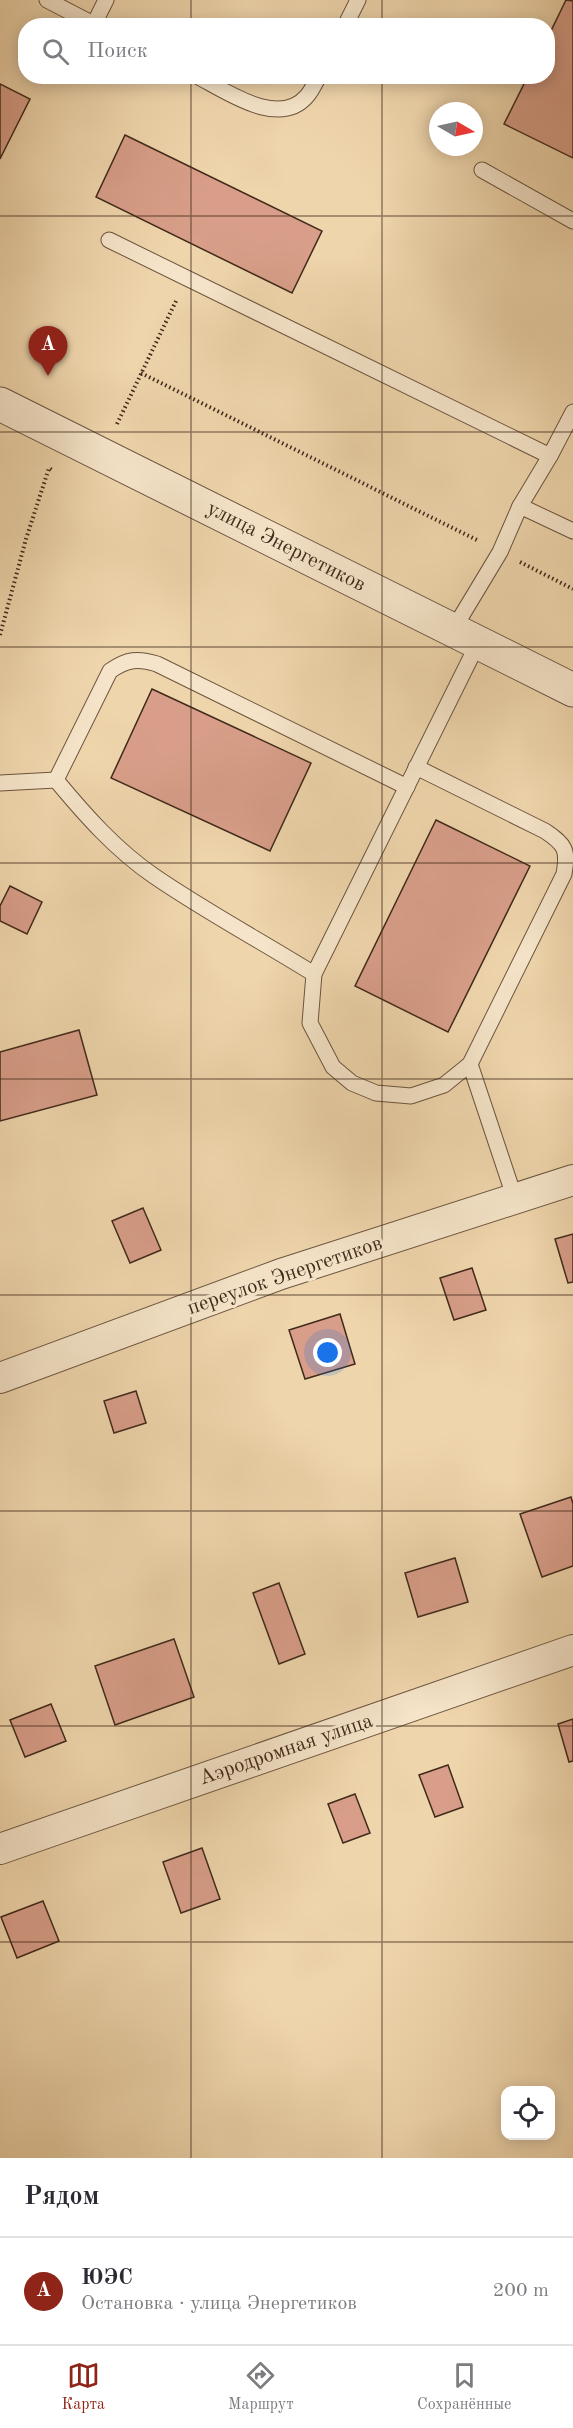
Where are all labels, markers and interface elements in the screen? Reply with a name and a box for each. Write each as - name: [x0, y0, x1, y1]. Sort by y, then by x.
- search box: [18, 18, 555, 84]
- icon: search: [39, 35, 72, 68]
- text: Поиск: [87, 40, 148, 62]
- north arrow: [429, 102, 483, 156]
- pin: A: [28, 326, 68, 376]
- street label: улица Энергетиков: [203, 498, 369, 596]
- street label: переулок Энергетиков: [185, 1233, 385, 1319]
- your location: [313, 1338, 342, 1367]
- street label: Аэродромная улица: [196, 1710, 376, 1790]
- map controls: [501, 2086, 555, 2140]
- button: locate: [501, 2086, 555, 2140]
- text: Рядом: [24, 2184, 99, 2210]
- text: ЮЭС: [81, 2267, 133, 2289]
- text: A: [36, 2281, 51, 2301]
- text: 200 m: [493, 2281, 549, 2301]
- text: Остановка · улица Энергетиков: [81, 2294, 357, 2314]
- tab: Карта: [62, 2359, 105, 2415]
- tab: Маршрут: [228, 2359, 294, 2415]
- tab: Сохранённые: [417, 2359, 511, 2415]

